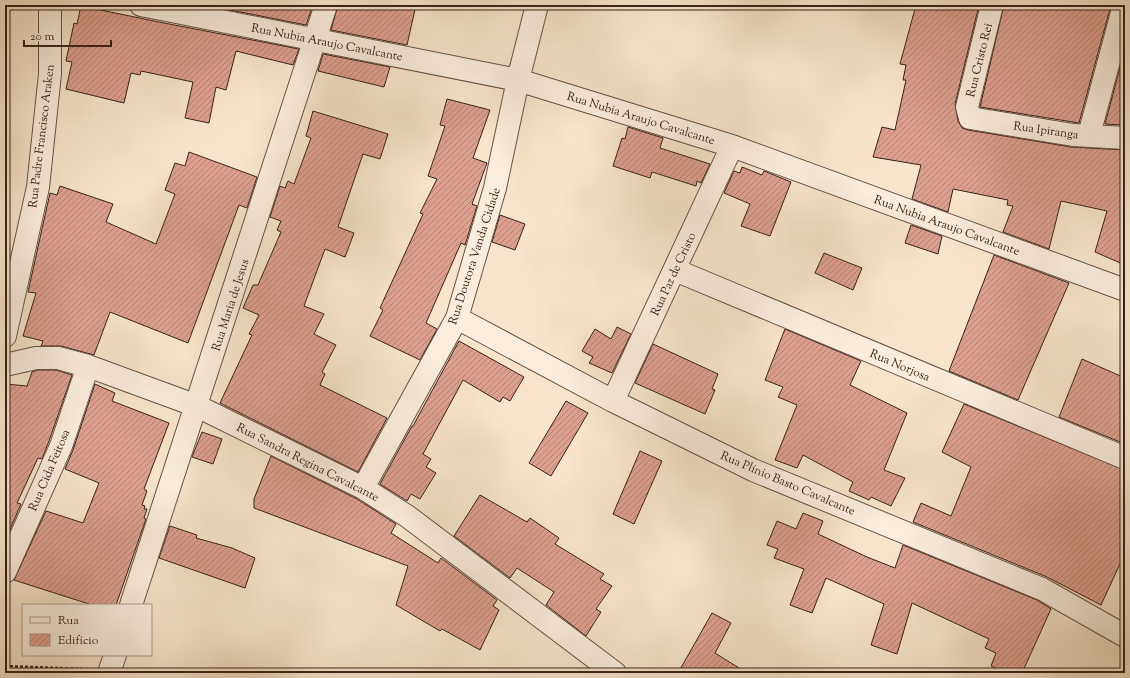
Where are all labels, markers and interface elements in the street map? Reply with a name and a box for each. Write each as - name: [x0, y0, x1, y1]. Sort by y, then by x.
- street label: Rua Nubia Araujo Cavalcante: [250, 19, 404, 67]
- street label: Rua Cristo Rei: [962, 21, 998, 99]
- scale bar: [24, 22, 111, 48]
- text: 20 m: [30, 28, 55, 46]
- street label: Rua Padre Francisco Araken: [24, 63, 60, 209]
- street label: Rua Nubia Araujo Cavalcante: [564, 88, 717, 150]
- street label: Rua Ipiranga: [1012, 118, 1080, 145]
- street label: Rua Doutora Vanda Cidade: [444, 185, 506, 327]
- street label: Rua Nubia Araujo Cavalcante: [871, 191, 1022, 261]
- street label: Rua Paz de Cristo: [647, 229, 701, 319]
- street label: Rua Maria de Jesus: [208, 257, 254, 354]
- street label: Rua Norjosa: [867, 345, 933, 387]
- street label: Rua Sandra Regina Cavalcante: [233, 419, 382, 507]
- street label: Rua Cida Feitosa: [25, 426, 75, 514]
- street label: Rua Plínio Basto Cavalcante: [717, 447, 858, 521]
- legend: [22, 604, 152, 656]
- text: Rua: [58, 612, 79, 630]
- text: Edifício: [58, 632, 99, 650]

